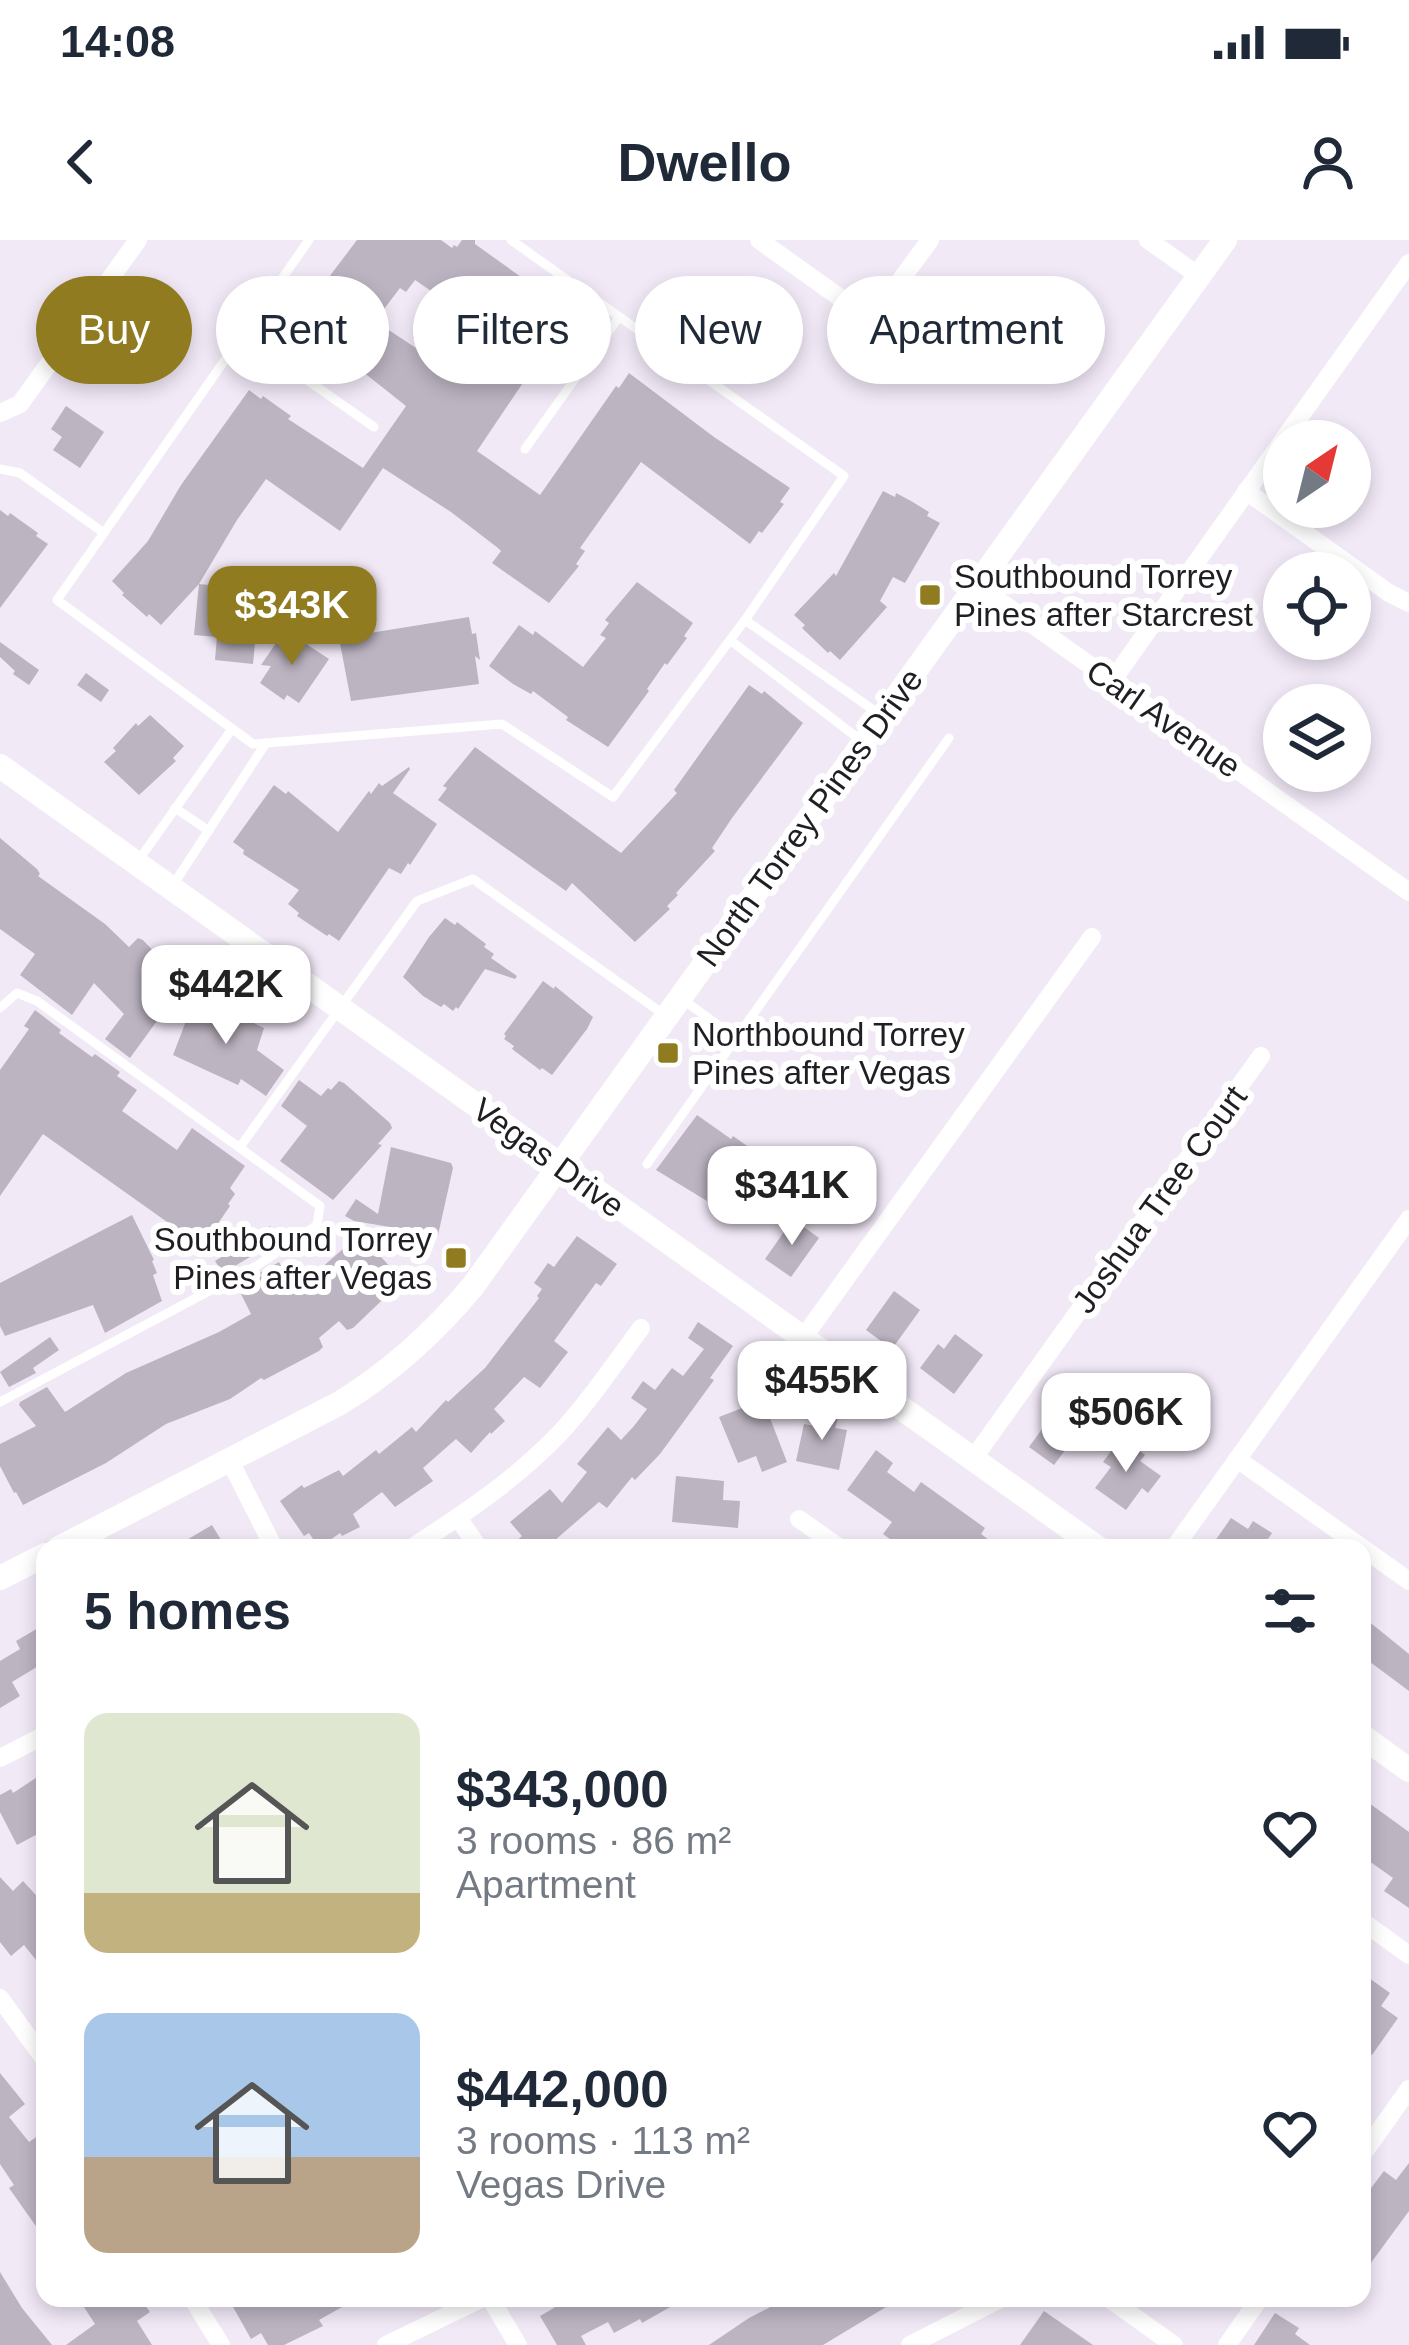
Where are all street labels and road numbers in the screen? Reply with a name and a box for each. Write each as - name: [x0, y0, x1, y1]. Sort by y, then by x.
- street label: Carl Avenue: [1080, 652, 1248, 785]
- street label: North Torrey Pines Drive: [689, 661, 930, 973]
- street label: Joshua Tree Court: [1065, 1079, 1254, 1320]
- street label: Vegas Drive: [466, 1090, 632, 1225]

